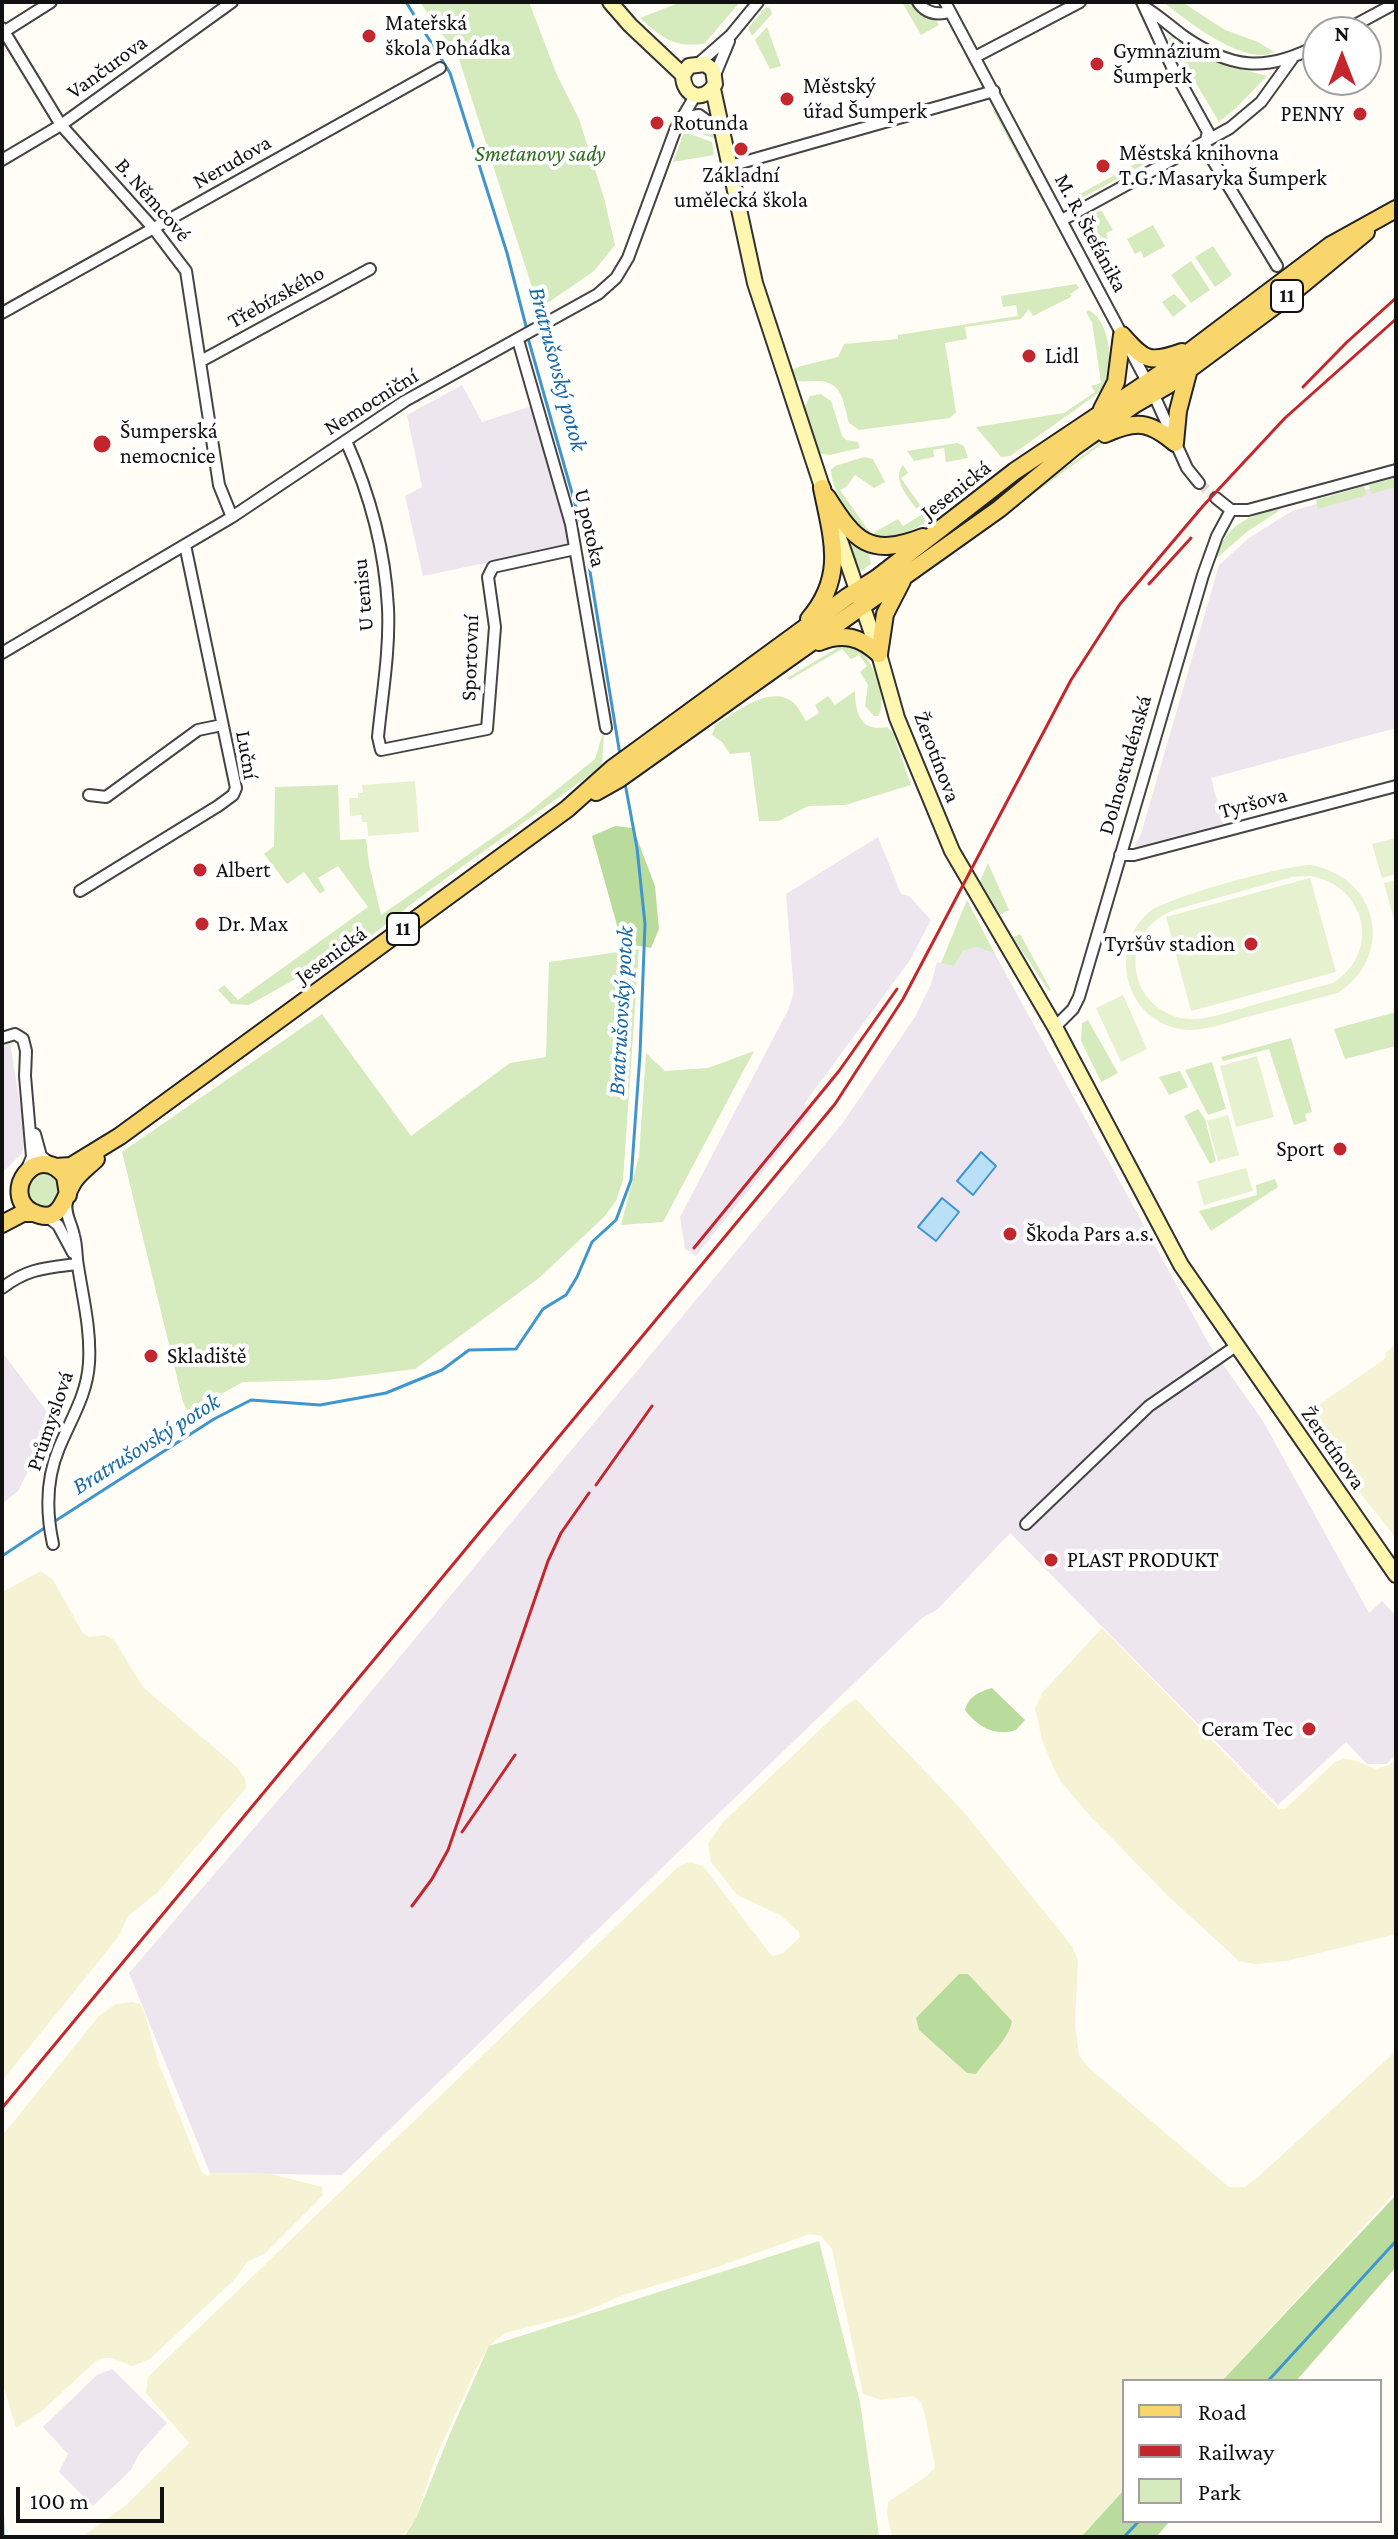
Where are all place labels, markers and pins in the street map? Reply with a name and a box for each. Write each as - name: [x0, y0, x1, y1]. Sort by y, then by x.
- place label: Mateřská škola Pohádka: [385, 10, 511, 62]
- marker: Mateřská škola Pohádka: [360, 27, 378, 45]
- place label: Gymnázium Šumperk: [1113, 38, 1221, 90]
- marker: Gymnázium Šumperk: [1088, 55, 1106, 73]
- place label: Městský úřad Šumperk: [803, 73, 927, 124]
- marker: Městský úřad Šumperk: [778, 90, 796, 108]
- place label: PENNY: [1281, 101, 1344, 127]
- marker: PENNY: [1351, 105, 1369, 123]
- place label: Rotunda: [673, 110, 748, 136]
- marker: Rotunda: [648, 114, 666, 132]
- marker: Základní umělecká škola: [732, 140, 750, 158]
- place label: Městská knihovna T.G. Masaryka Šumperk: [1119, 140, 1327, 192]
- marker: Městská knihovna T.G. Masaryka Šumperk: [1094, 157, 1112, 175]
- place label: Základní umělecká škola: [674, 162, 808, 214]
- place label: Lidl: [1045, 343, 1079, 369]
- marker: Lidl: [1020, 347, 1038, 365]
- place label: Šumperská nemocnice: [120, 418, 218, 470]
- marker: Šumperská nemocnice: [91, 433, 113, 455]
- place label: Albert: [216, 857, 270, 883]
- marker: Albert: [191, 861, 209, 879]
- place label: Dr. Max: [218, 911, 288, 937]
- marker: Dr. Max: [193, 915, 211, 933]
- place label: Tyršův stadion: [1105, 931, 1235, 957]
- marker: Tyršův stadion: [1242, 935, 1260, 953]
- place label: Sport: [1276, 1136, 1324, 1162]
- marker: Sport: [1331, 1140, 1349, 1158]
- place label: Škoda Pars a.s.: [1026, 1221, 1154, 1247]
- marker: Škoda Pars a.s.: [1001, 1225, 1019, 1243]
- place label: Skladiště: [167, 1343, 247, 1369]
- marker: Skladiště: [142, 1347, 160, 1365]
- place label: PLAST PRODUKT: [1067, 1547, 1219, 1573]
- marker: PLAST PRODUKT: [1042, 1551, 1060, 1569]
- place label: Ceram Tec: [1201, 1716, 1293, 1742]
- marker: Ceram Tec: [1300, 1720, 1318, 1738]

